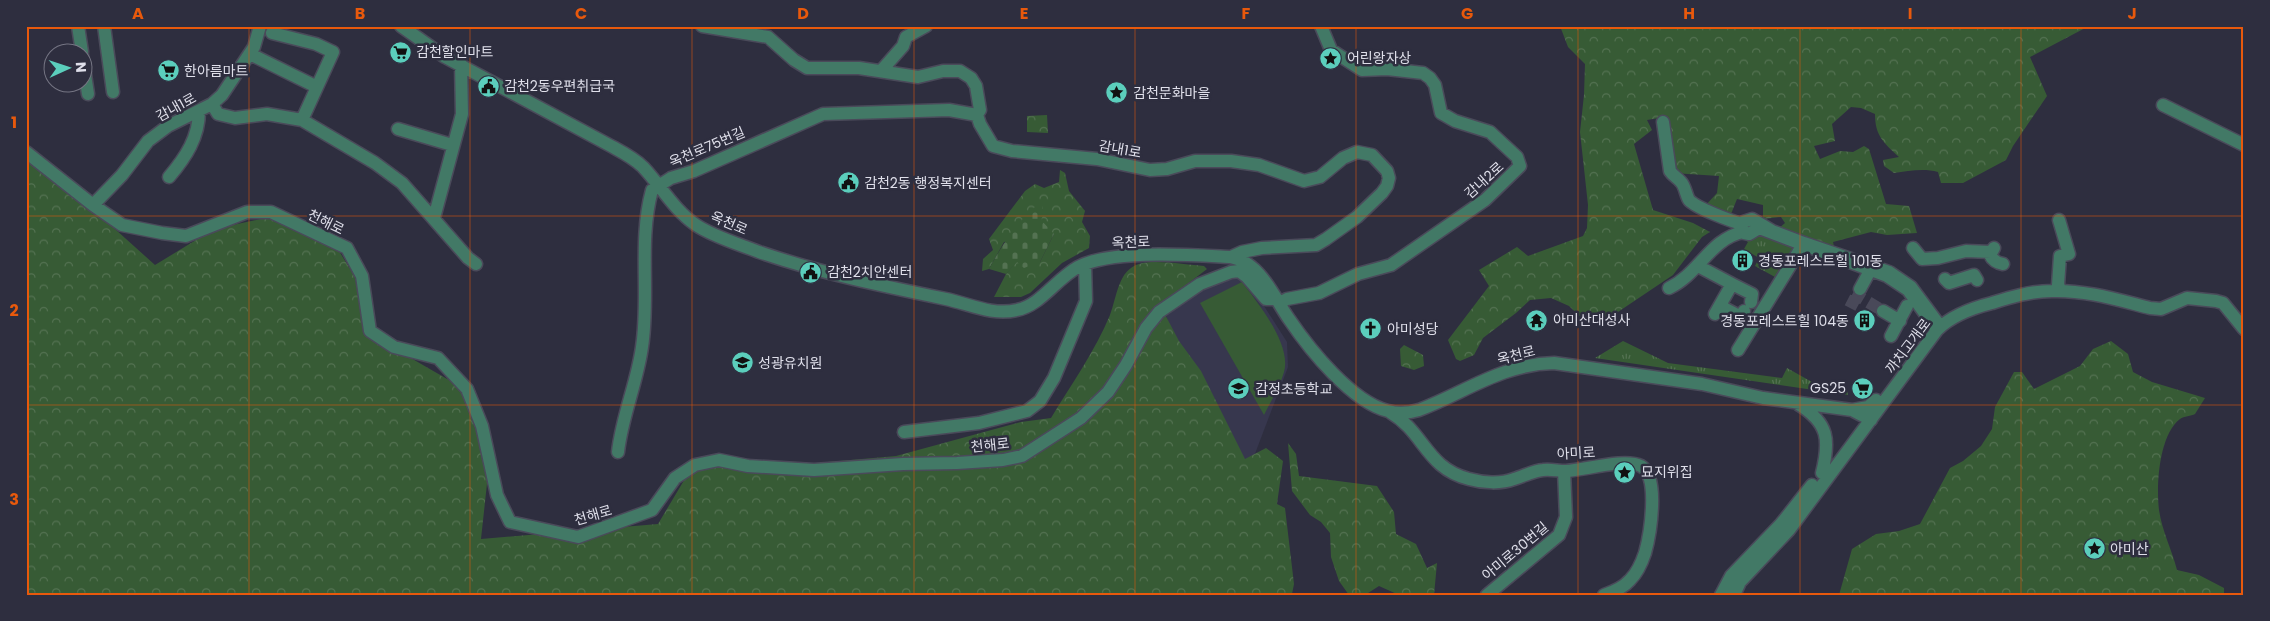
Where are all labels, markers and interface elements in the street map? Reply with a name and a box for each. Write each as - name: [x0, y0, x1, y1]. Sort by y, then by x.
- text: A: [132, 2, 144, 25]
- text: B: [355, 2, 365, 25]
- text: C: [575, 2, 587, 25]
- text: D: [797, 2, 809, 25]
- text: E: [1020, 2, 1028, 25]
- text: F: [1242, 2, 1251, 25]
- text: G: [1461, 2, 1473, 25]
- text: H: [1683, 2, 1695, 25]
- text: I: [1908, 2, 1912, 25]
- text: J: [2127, 2, 2137, 25]
- supermarket icon: 감천할인마트: [388, 40, 412, 64]
- north arrow: [42, 42, 92, 92]
- place label: 감천할인마트: [416, 42, 493, 62]
- place icon: 어린왕자상: [1319, 46, 1343, 70]
- place label: 어린왕자상: [1347, 48, 1412, 68]
- supermarket icon: 한아름마트: [156, 59, 180, 83]
- place label: 한아름마트: [184, 61, 249, 81]
- text: N: [71, 62, 91, 73]
- public building icon: 감천2동우편취급국: [476, 74, 500, 98]
- place label: 감천2동우편취급국: [504, 76, 615, 96]
- place icon: 감천문화마을: [1105, 81, 1129, 105]
- place label: 감천문화마을: [1133, 83, 1210, 103]
- street label: 감내1로: [152, 88, 200, 126]
- text: 1: [11, 111, 17, 134]
- street label: 옥천로75번길: [666, 122, 748, 172]
- street label: 감내1로: [1097, 135, 1143, 163]
- street label: 감내2로: [1460, 157, 1508, 203]
- public building icon: 감천2동 행정복지센터: [836, 171, 860, 195]
- place label: 감천2동 행정복지센터: [864, 173, 992, 193]
- street label: 천해로: [304, 205, 348, 240]
- street label: 옥천로: [707, 206, 751, 240]
- street label: 옥천로: [1111, 231, 1151, 253]
- building icon: 경동포레스트힐 101동: [1730, 249, 1754, 273]
- place label: 경동포레스트힐 101동: [1758, 251, 1883, 271]
- public building icon: 감천2치안센터: [799, 260, 823, 284]
- place label: 감천2치안센터: [827, 262, 912, 282]
- text: 2: [9, 299, 19, 322]
- temple icon: 아미산대성사: [1525, 308, 1549, 332]
- building icon: 경동포레스트힐 104동: [1853, 309, 1877, 333]
- place label: 아미산대성사: [1553, 310, 1630, 330]
- place label: 경동포레스트힐 104동: [1720, 311, 1849, 331]
- street label: 까치고개로: [1881, 314, 1935, 378]
- church icon: 아미성당: [1359, 317, 1383, 341]
- place label: 아미성당: [1387, 319, 1439, 339]
- street label: 옥천로: [1495, 341, 1537, 369]
- school or university icon: 성광유치원: [730, 351, 754, 375]
- place label: 성광유치원: [758, 353, 822, 373]
- supermarket icon: GS25: [1850, 376, 1874, 400]
- school or university icon: 감정초등학교: [1227, 377, 1251, 401]
- place label: GS25: [1810, 378, 1846, 398]
- place label: 감정초등학교: [1255, 379, 1332, 399]
- street label: 천해로: [970, 433, 1010, 457]
- street label: 아미로: [1556, 442, 1596, 464]
- place icon: 묘지위집: [1613, 460, 1637, 484]
- place label: 묘지위집: [1641, 462, 1693, 482]
- text: 3: [9, 488, 19, 511]
- street label: 천해로: [572, 500, 614, 530]
- street label: 아미로30번길: [1477, 517, 1553, 585]
- place icon: 아미산: [2082, 537, 2106, 561]
- place label: 아미산: [2110, 539, 2149, 559]

